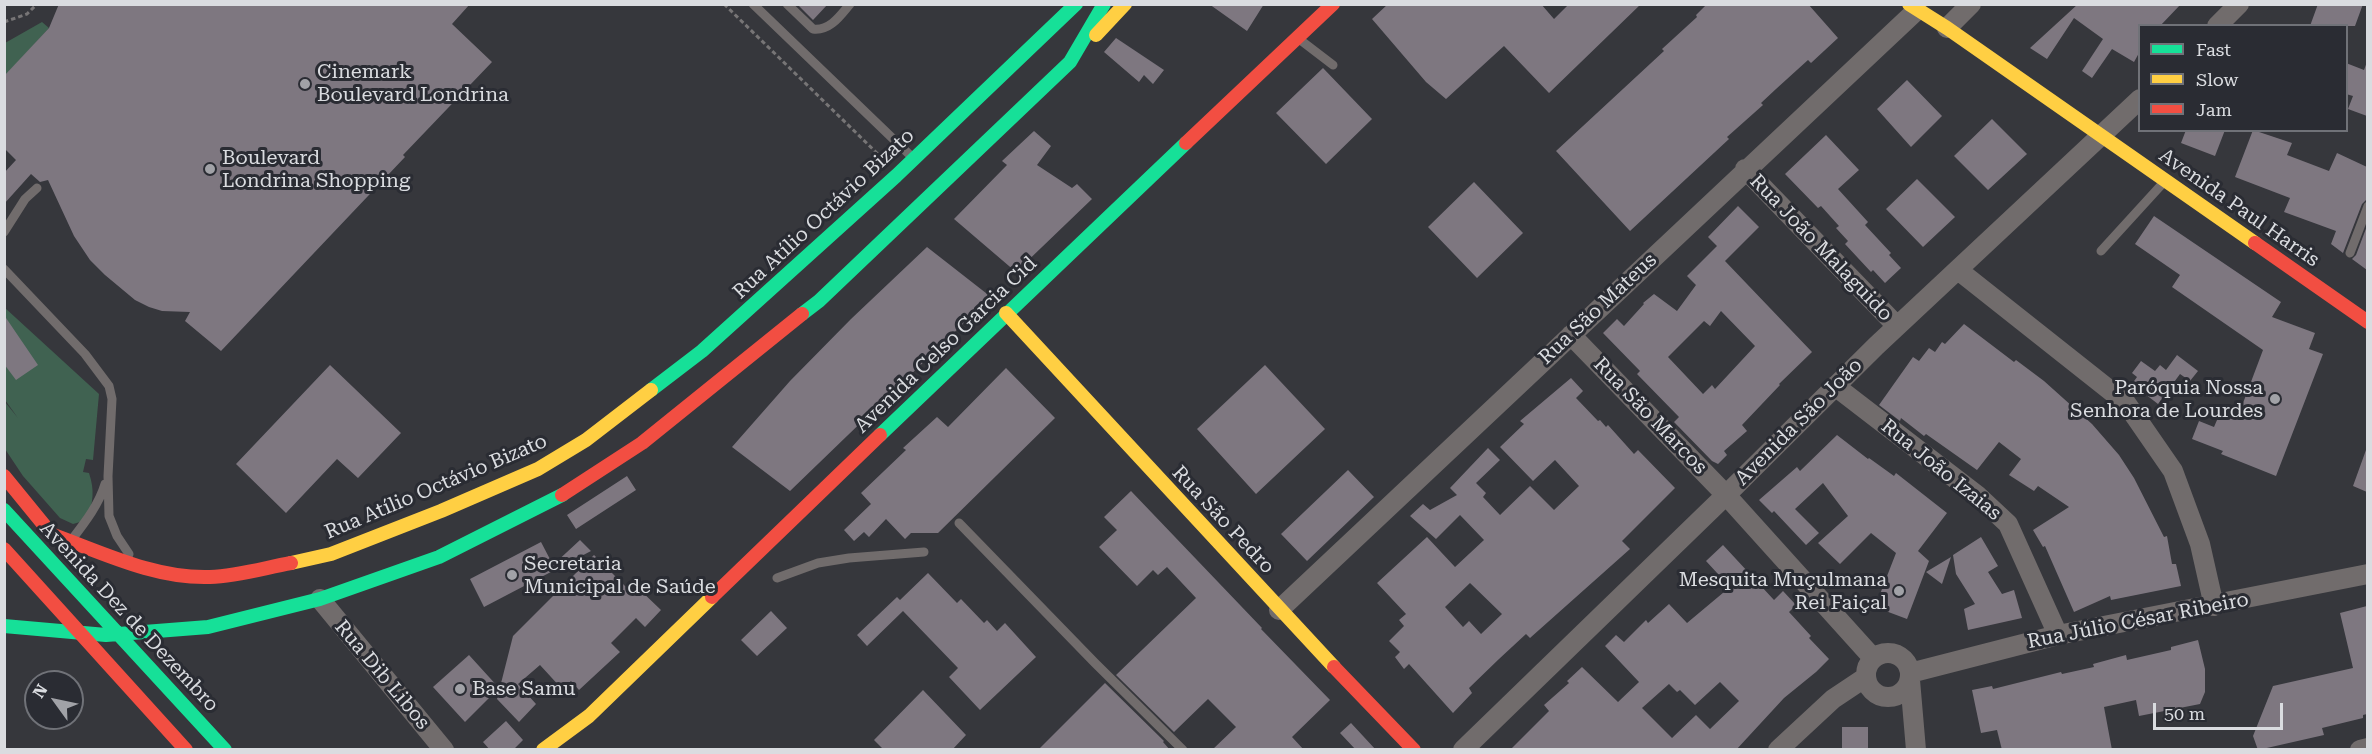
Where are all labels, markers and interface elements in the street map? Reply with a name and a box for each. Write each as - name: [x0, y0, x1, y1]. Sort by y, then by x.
- legend: [2138, 24, 2348, 132]
- text: Fast: [2196, 39, 2231, 60]
- place label: Cinemark Boulevard Londrina: [317, 60, 509, 107]
- text: Slow: [2196, 69, 2238, 90]
- marker: Cinemark Boulevard Londrina: [298, 77, 312, 91]
- text: Jam: [2196, 99, 2232, 120]
- street label: Rua Atílio Octávio Bizato: [728, 124, 920, 304]
- street label: Avenida Paul Harris: [2154, 144, 2324, 272]
- place label: Boulevard Londrina Shopping: [222, 146, 410, 193]
- marker: Boulevard Londrina Shopping: [203, 162, 217, 176]
- street label: Rua João Malaguido: [1745, 170, 1897, 326]
- street label: Rua São Mateus: [1534, 248, 1662, 370]
- street label: Avenida Celso Garcia Cid: [850, 252, 1042, 438]
- street label: Rua São Marcos: [1588, 353, 1712, 479]
- street label: Avenida São João: [1730, 353, 1868, 491]
- place label: Paróquia Nossa Senhora de Lourdes: [2070, 376, 2263, 423]
- marker: Paróquia Nossa Senhora de Lourdes: [2268, 392, 2282, 406]
- street label: Rua João Izaias: [1876, 414, 2006, 526]
- street label: Rua Atílio Octávio Bizato: [321, 429, 551, 545]
- street label: Rua São Pedro: [1167, 461, 1279, 579]
- street label: Avenida Dez de Dezembro: [35, 517, 223, 717]
- place label: Secretaria Municipal de Saúde: [524, 552, 716, 599]
- marker: Secretaria Municipal de Saúde: [505, 568, 519, 582]
- place label: Mesquita Muçulmana Rei Faiçal: [1679, 568, 1887, 615]
- marker: Mesquita Muçulmana Rei Faiçal: [1892, 584, 1906, 598]
- street label: Rua Júlio César Ribeiro: [2025, 588, 2251, 654]
- street label: Rua Dib Libos: [329, 616, 435, 734]
- north arrow: [24, 670, 84, 730]
- place label: Base Samu: [472, 677, 575, 701]
- text: N: [29, 681, 51, 701]
- marker: Base Samu: [453, 682, 467, 696]
- scale bar: [2156, 691, 2286, 729]
- text: 50 m: [2164, 703, 2205, 724]

